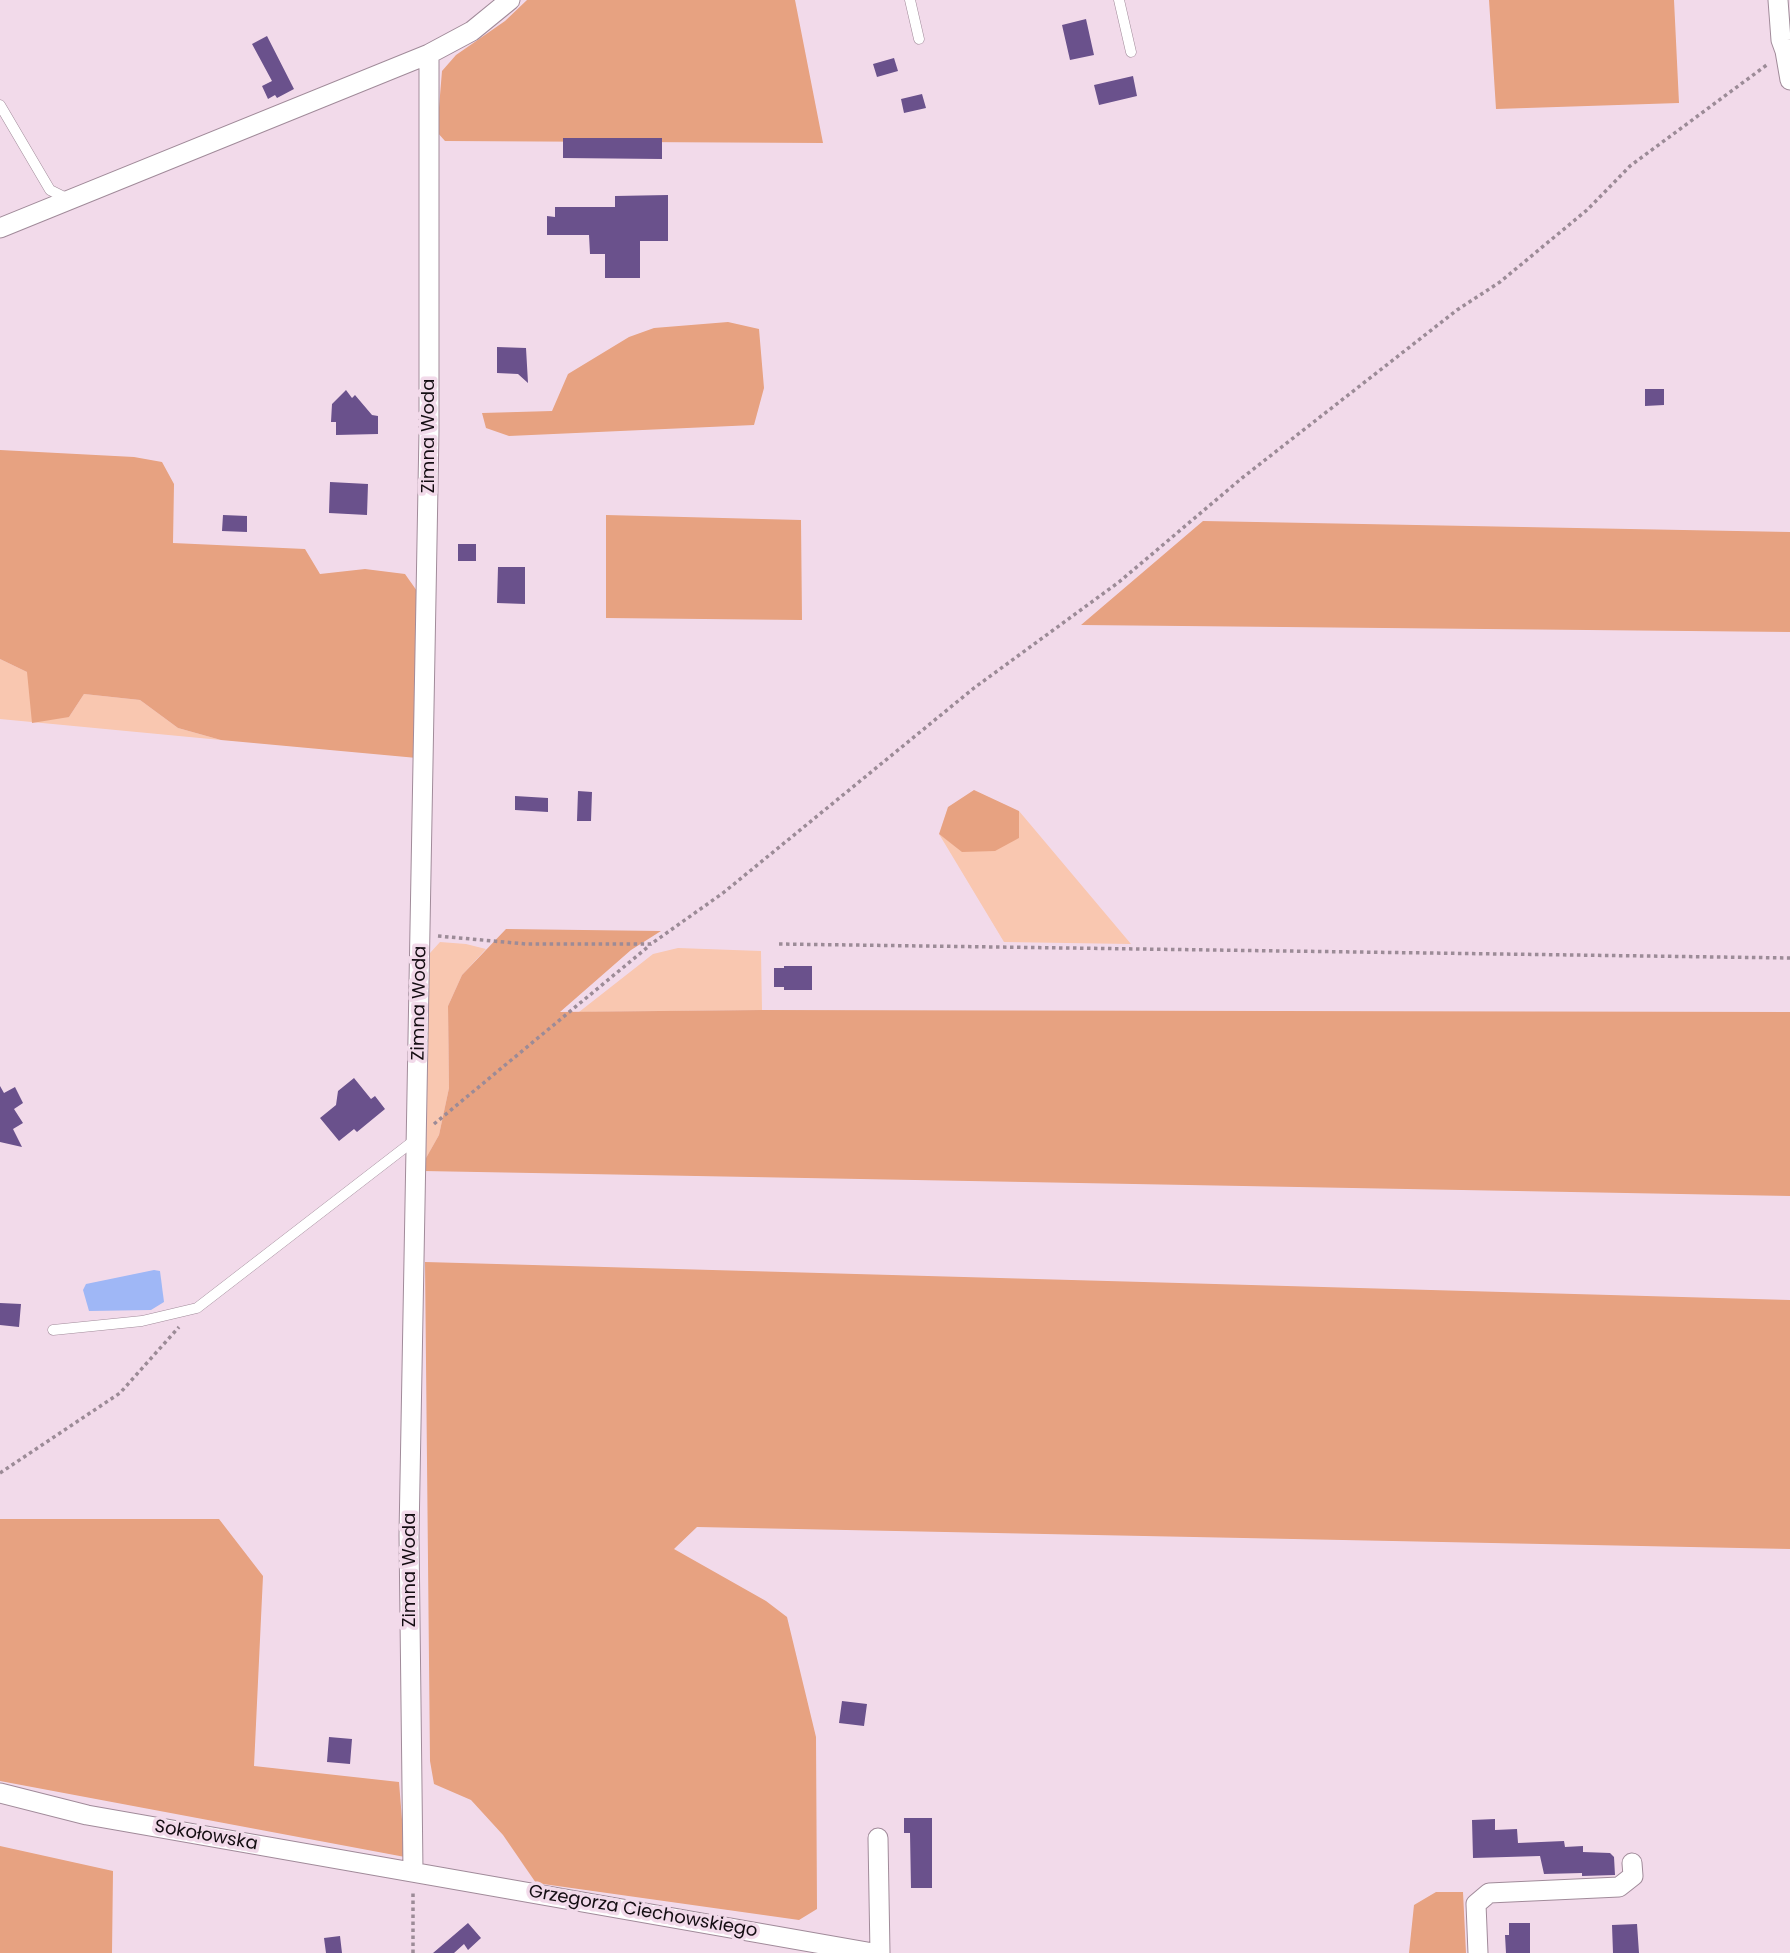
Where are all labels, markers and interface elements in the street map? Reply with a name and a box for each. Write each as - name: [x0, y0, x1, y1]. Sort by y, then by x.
- street label: Zimna Woda: [418, 379, 440, 493]
- street label: Zimna Woda: [408, 946, 432, 1060]
- street label: Zimna Woda: [399, 1513, 421, 1627]
- street label: Sokołowska: [153, 1816, 259, 1856]
- street label: Grzegorza Ciechowskiego: [527, 1881, 759, 1943]

